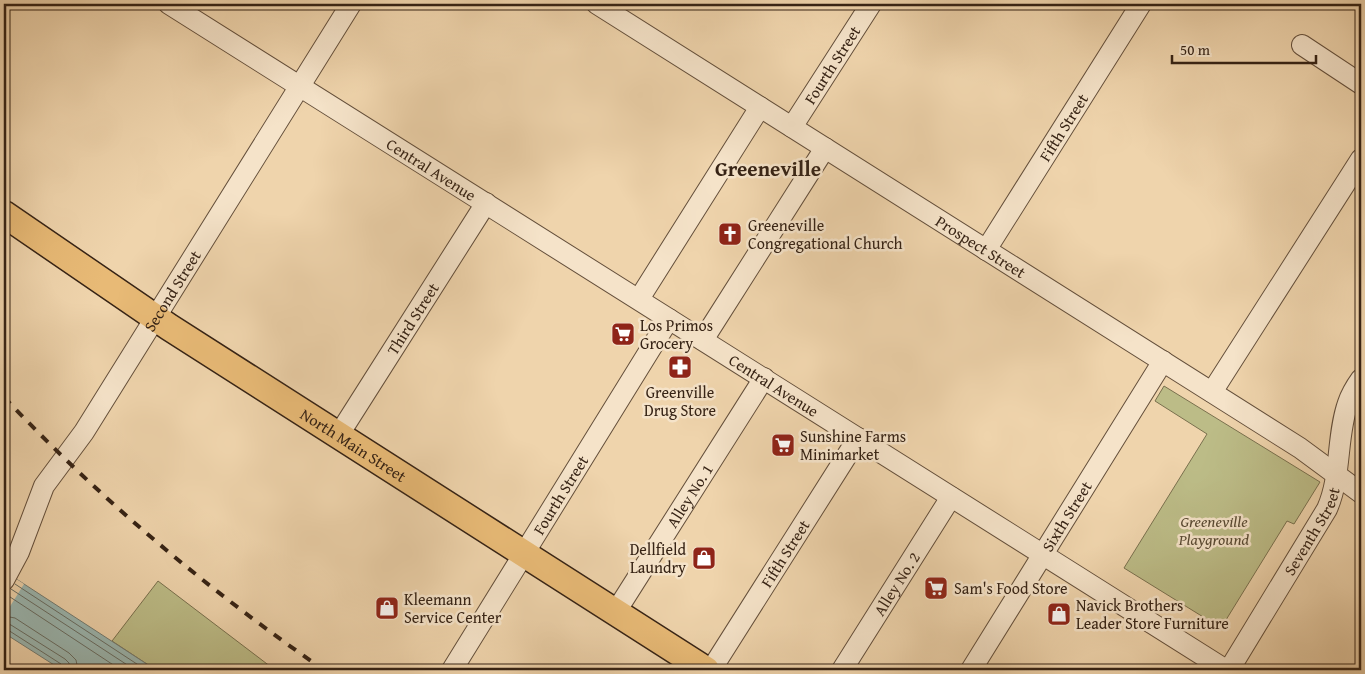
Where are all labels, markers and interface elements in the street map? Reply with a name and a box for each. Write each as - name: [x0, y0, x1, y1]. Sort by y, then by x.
- street label: Fourth Street: [798, 20, 866, 109]
- scale bar: [1172, 32, 1316, 64]
- text: 50 m: [1180, 39, 1211, 60]
- street label: Fifth Street: [1033, 88, 1094, 166]
- street label: Central Avenue: [382, 132, 481, 207]
- district label: Greeneville: [715, 153, 821, 184]
- street label: Prospect Street: [931, 209, 1031, 284]
- place label: Greeneville Congregational Church: [748, 213, 903, 255]
- church icon: Greeneville Congregational Church: [717, 221, 743, 247]
- street label: Second Street: [138, 245, 207, 336]
- street label: Third Street: [381, 278, 445, 359]
- place label: Los Primos Grocery: [640, 313, 713, 355]
- supermarket icon: Los Primos Grocery: [610, 321, 636, 347]
- street label: Central Avenue: [724, 348, 824, 423]
- pharmacy icon: Greenville Drug Store: [667, 354, 693, 380]
- place label: Greenville Drug Store: [644, 380, 716, 422]
- street label: North Main Street: [296, 402, 412, 488]
- place label: Sunshine Farms Minimarket: [800, 424, 906, 466]
- supermarket icon: Sunshine Farms Minimarket: [770, 432, 796, 458]
- street label: Fourth Street: [527, 450, 594, 539]
- street label: Alley No. 1: [660, 459, 719, 532]
- street label: Sixth Street: [1035, 476, 1098, 556]
- street label: Seventh Street: [1277, 484, 1346, 580]
- park label: Greeneville Playground: [1178, 509, 1249, 551]
- street label: Fifth Street: [754, 515, 816, 592]
- place label: Dellfield Laundry: [630, 537, 686, 579]
- shop icon: Dellfield Laundry: [691, 545, 717, 571]
- street label: Alley No. 2: [867, 547, 926, 620]
- supermarket icon: Sam's Food Store: [923, 575, 949, 601]
- place label: Sam's Food Store: [954, 576, 1068, 600]
- place label: Kleemann Service Center: [404, 587, 502, 629]
- place label: Navick Brothers Leader Store Furniture: [1076, 593, 1229, 635]
- shop icon: Kleemann Service Center: [374, 595, 400, 621]
- shop icon: Navick Brothers Leader Store Furniture: [1046, 601, 1072, 627]

